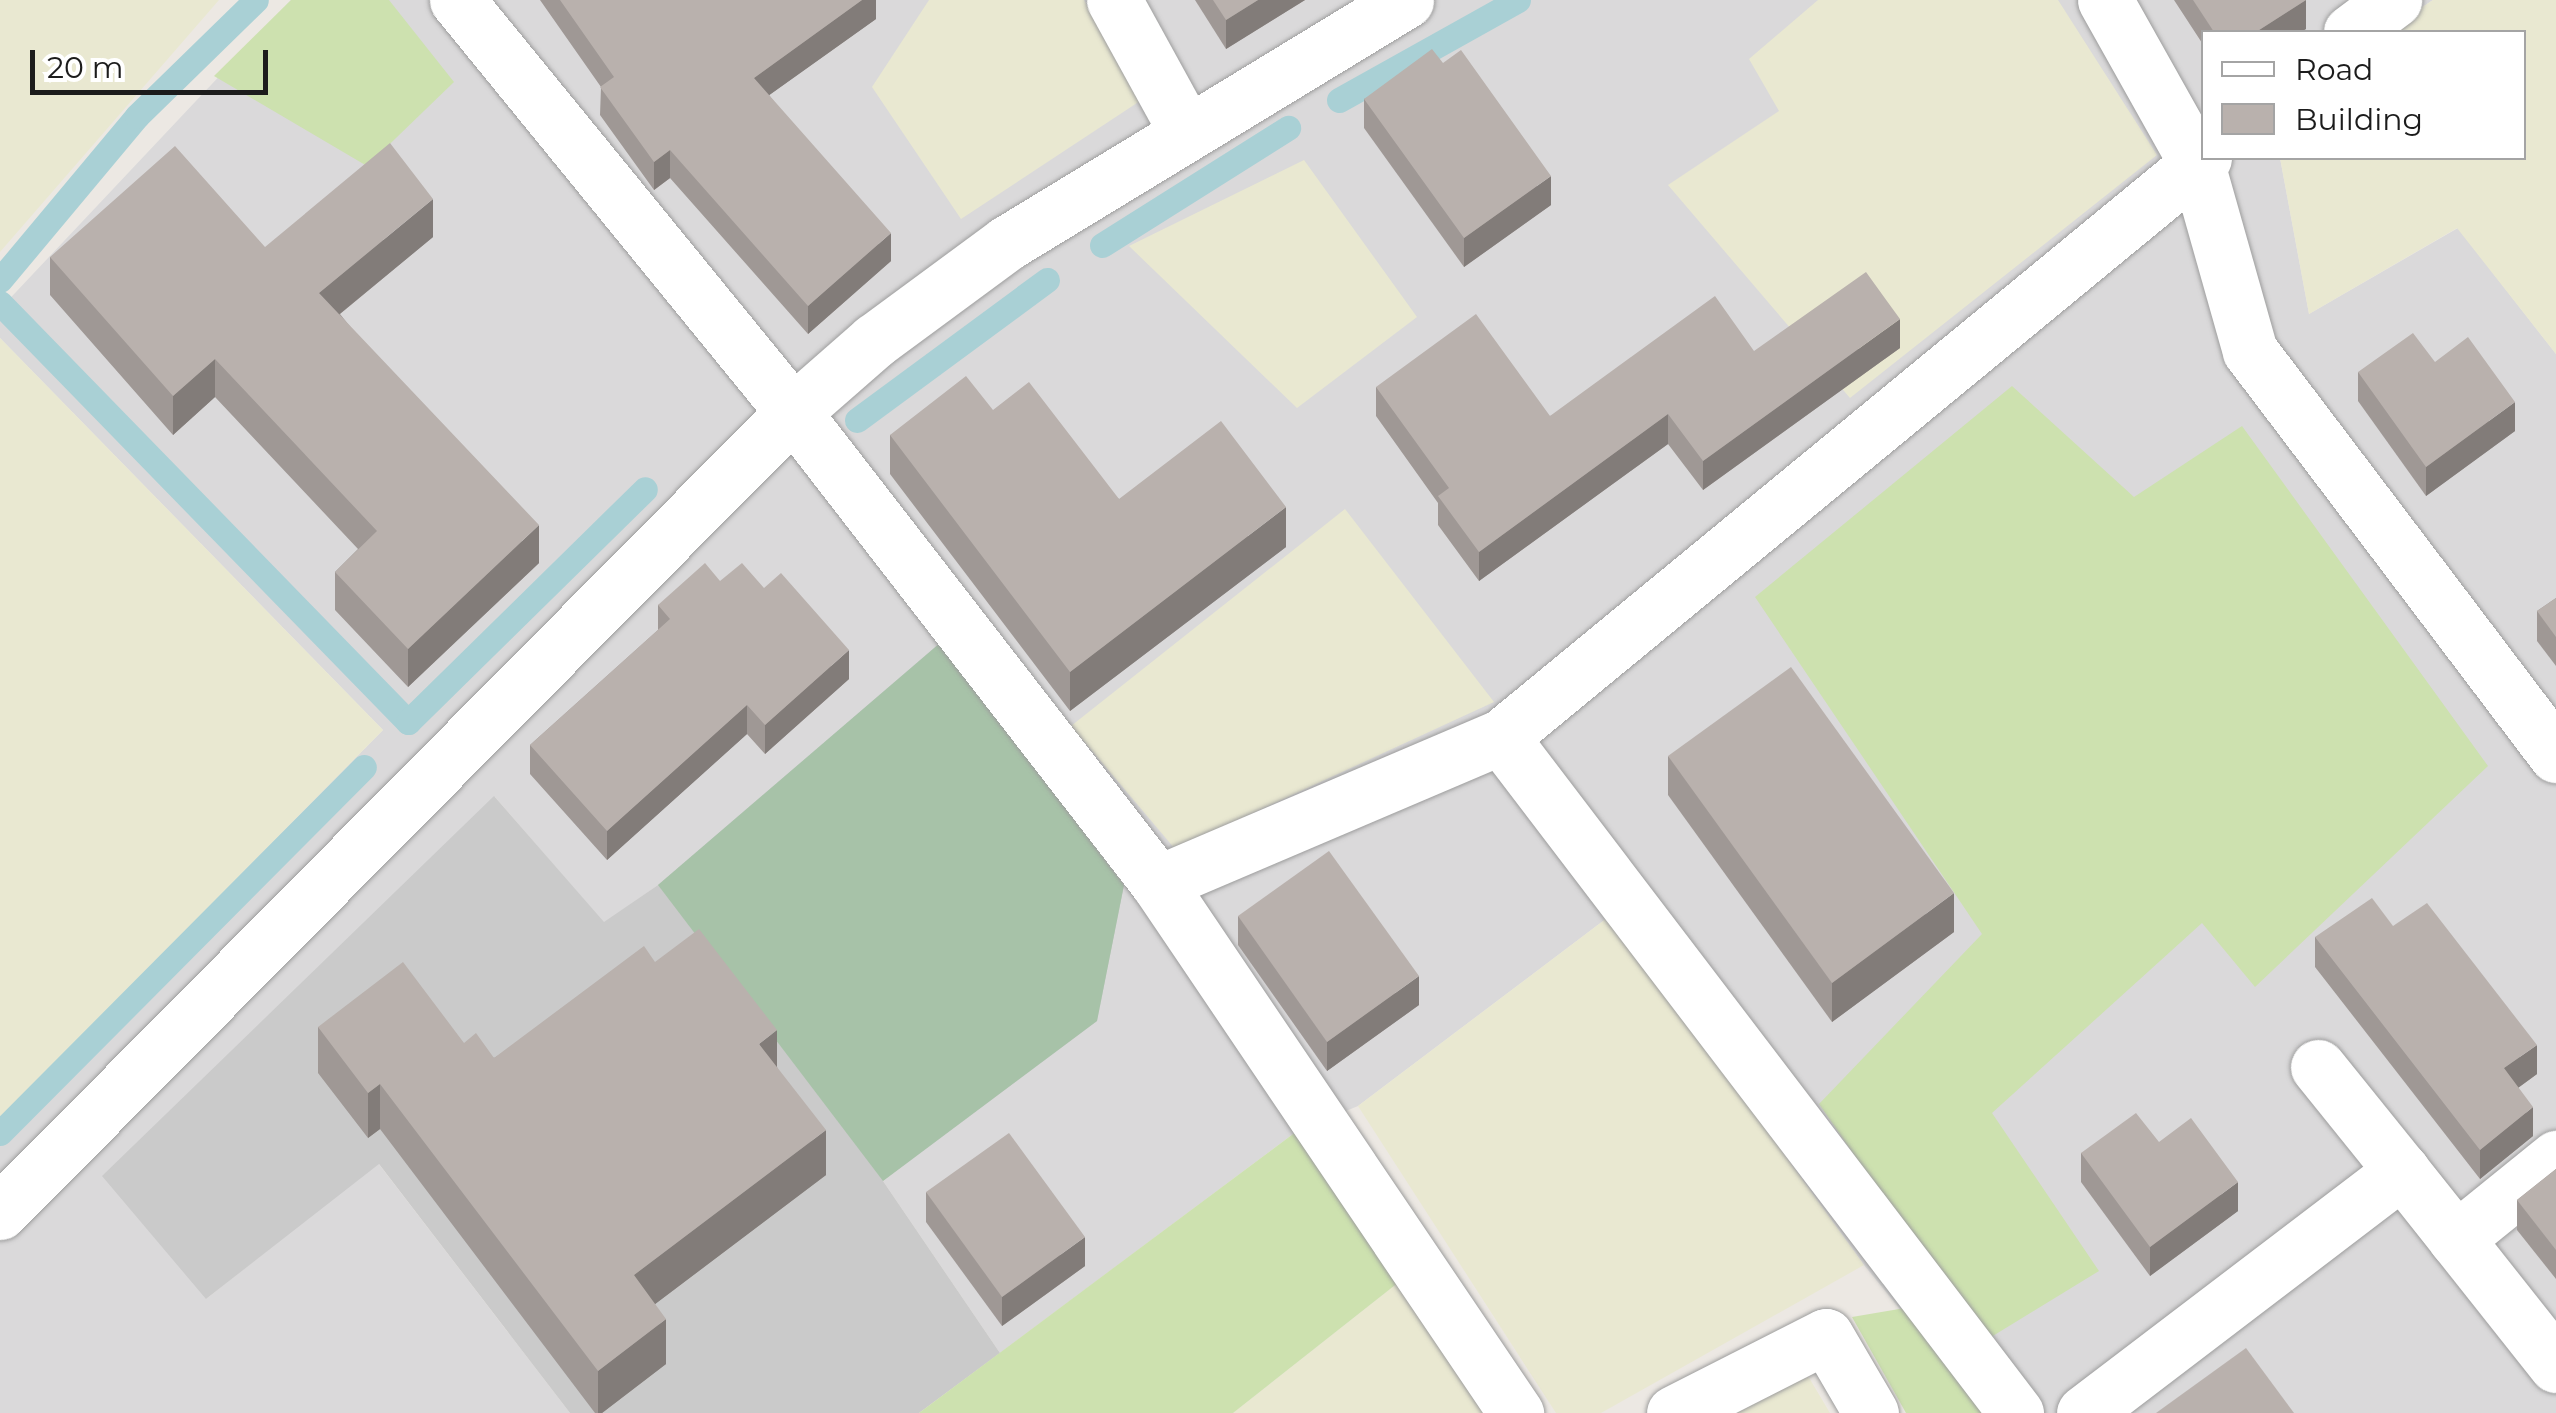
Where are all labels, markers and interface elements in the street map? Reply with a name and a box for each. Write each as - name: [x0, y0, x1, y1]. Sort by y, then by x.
- scale bar: [35, 30, 272, 92]
- legend: [2201, 30, 2526, 160]
- text: 20 m: [47, 49, 124, 86]
- text: Road: [2295, 51, 2373, 88]
- text: Building: [2295, 101, 2423, 138]

